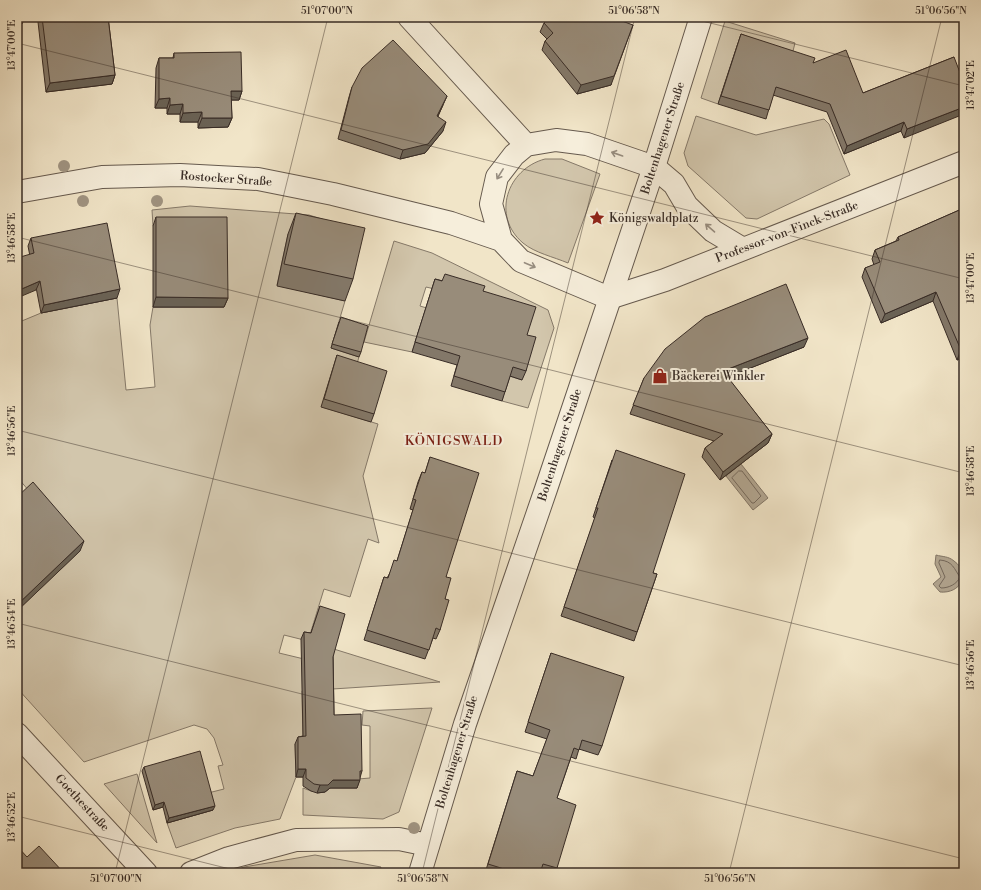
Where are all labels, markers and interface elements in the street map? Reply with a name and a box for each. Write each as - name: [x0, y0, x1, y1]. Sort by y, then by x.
- text: 51°07'00"N: [301, 5, 354, 17]
- text: 51°06'58"N: [608, 5, 660, 17]
- text: 51°06'56"N: [915, 5, 967, 17]
- text: 13°47'00"E: [6, 20, 18, 70]
- text: 13°47'02"E: [965, 60, 977, 110]
- street label: Boltenhagener Straße: [637, 80, 688, 197]
- one-way arrow: [610, 150, 623, 157]
- street label: Rostocker Straße: [179, 168, 273, 190]
- one-way arrow: [496, 168, 504, 179]
- street label: Professor-von-Finck-Straße: [713, 198, 861, 266]
- place icon: Königswaldplatz: [588, 209, 606, 227]
- place label: Königswaldplatz: [609, 211, 699, 226]
- text: 13°46'58"E: [6, 213, 18, 263]
- one-way arrow: [705, 223, 715, 232]
- text: 13°47'00"E: [965, 253, 977, 303]
- one-way arrow: [523, 262, 535, 269]
- shop icon: Bäckerei Winkler: [651, 367, 669, 385]
- place label: Bäckerei Winkler: [671, 369, 765, 384]
- street label: Boltenhagener Straße: [534, 387, 585, 504]
- text: 13°46'56"E: [6, 406, 18, 456]
- district label: KÖNIGSWALD: [405, 432, 503, 449]
- text: 13°46'58"E: [965, 446, 977, 496]
- text: 13°46'54"E: [6, 599, 18, 649]
- text: 13°46'56"E: [965, 640, 977, 690]
- street label: Boltenhagener Straße: [432, 694, 481, 811]
- street label: Goethestraße: [52, 771, 112, 835]
- text: 13°46'52"E: [6, 792, 18, 842]
- text: 51°07'00"N: [90, 873, 143, 885]
- text: 51°06'58"N: [397, 873, 449, 885]
- text: 51°06'56"N: [704, 873, 756, 885]

